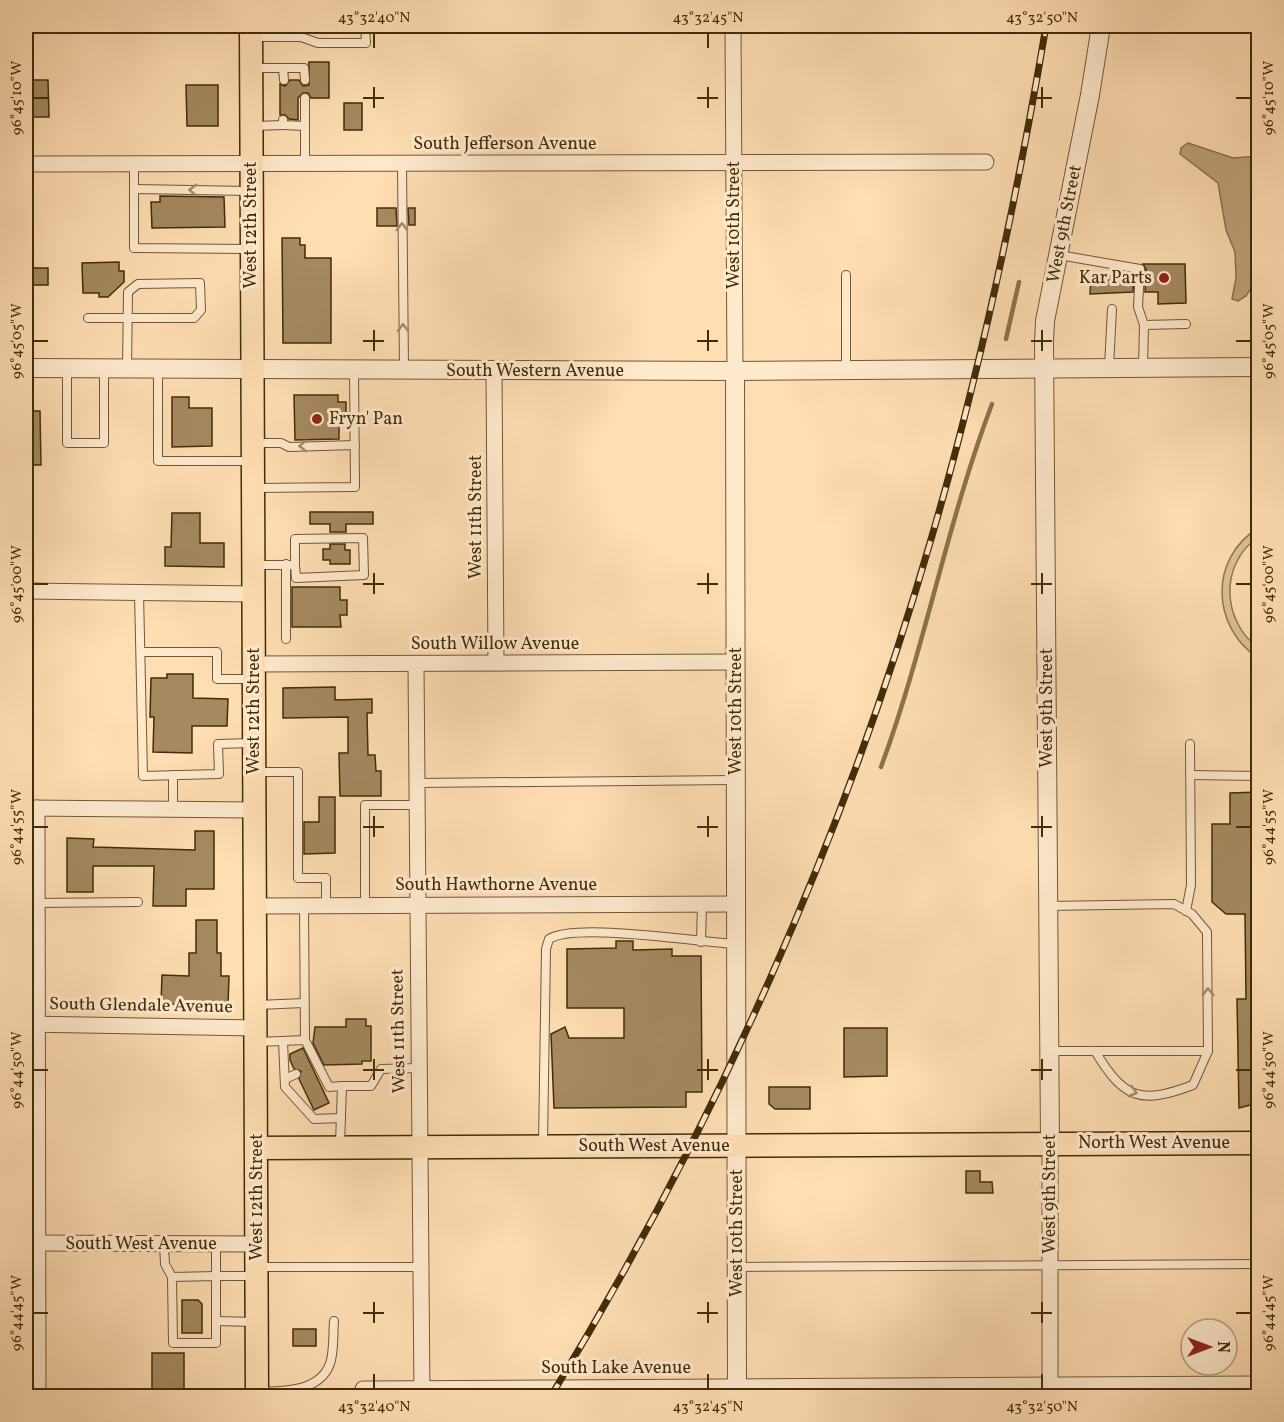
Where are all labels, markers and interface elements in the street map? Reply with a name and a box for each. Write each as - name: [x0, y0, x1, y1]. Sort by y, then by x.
- text: 43°32'40"N: [338, 8, 410, 29]
- text: 43°32'45"N: [673, 8, 743, 29]
- text: 43°32'50"N: [1006, 8, 1078, 29]
- text: 96°45'10"W: [7, 61, 28, 135]
- text: 96°45'10"W: [1259, 61, 1280, 135]
- street label: South Jefferson Avenue: [413, 132, 597, 157]
- street label: West 12th Street: [239, 161, 264, 289]
- street label: West 10th Street: [722, 161, 747, 289]
- street label: West 9th Street: [1041, 163, 1089, 285]
- one-way arrow: [188, 184, 197, 196]
- one-way arrow: [396, 222, 408, 231]
- place label: Kar Parts: [1079, 266, 1152, 291]
- marker: Kar Parts: [1157, 271, 1171, 285]
- text: 96°45'05"W: [7, 303, 28, 379]
- text: 96°45'05"W: [1259, 303, 1280, 379]
- one-way arrow: [397, 323, 409, 332]
- street label: South Western Avenue: [446, 359, 624, 384]
- place label: Fryn' Pan: [329, 407, 403, 432]
- marker: Fryn' Pan: [310, 412, 324, 426]
- one-way arrow: [299, 440, 308, 452]
- street label: West 11th Street: [464, 455, 489, 579]
- text: 96°45'00"W: [7, 545, 28, 623]
- text: 96°45'00"W: [1259, 545, 1280, 623]
- street label: South Willow Avenue: [411, 632, 579, 657]
- street label: West 12th Street: [242, 647, 267, 775]
- street label: West 10th Street: [724, 647, 749, 775]
- street label: West 9th Street: [1035, 648, 1060, 768]
- text: 96°44'55"W: [7, 789, 28, 865]
- text: 96°44'55"W: [1259, 789, 1280, 865]
- street label: South Hawthorne Avenue: [395, 873, 597, 898]
- street label: West 11th Street: [385, 969, 413, 1093]
- one-way arrow: [1202, 988, 1214, 997]
- street label: South Glendale Avenue: [49, 992, 233, 1020]
- text: 96°44'50"W: [7, 1031, 28, 1109]
- text: 96°44'50"W: [1259, 1031, 1280, 1109]
- one-way arrow: [1127, 1085, 1138, 1097]
- street label: North West Avenue: [1078, 1131, 1230, 1156]
- street label: West 12th Street: [245, 1133, 270, 1261]
- street label: South West Avenue: [578, 1134, 730, 1159]
- street label: West 9th Street: [1038, 1134, 1063, 1254]
- street label: West 10th Street: [725, 1169, 750, 1297]
- street label: South West Avenue: [65, 1232, 217, 1257]
- text: 96°44'45"W: [7, 1275, 28, 1351]
- text: 96°44'45"W: [1259, 1275, 1280, 1351]
- north arrow: [1179, 1317, 1239, 1377]
- text: N: [1211, 1341, 1233, 1353]
- street label: South Lake Avenue: [541, 1356, 691, 1381]
- text: 43°32'40"N: [338, 1397, 410, 1418]
- text: 43°32'45"N: [673, 1397, 743, 1418]
- text: 43°32'50"N: [1006, 1397, 1078, 1418]

